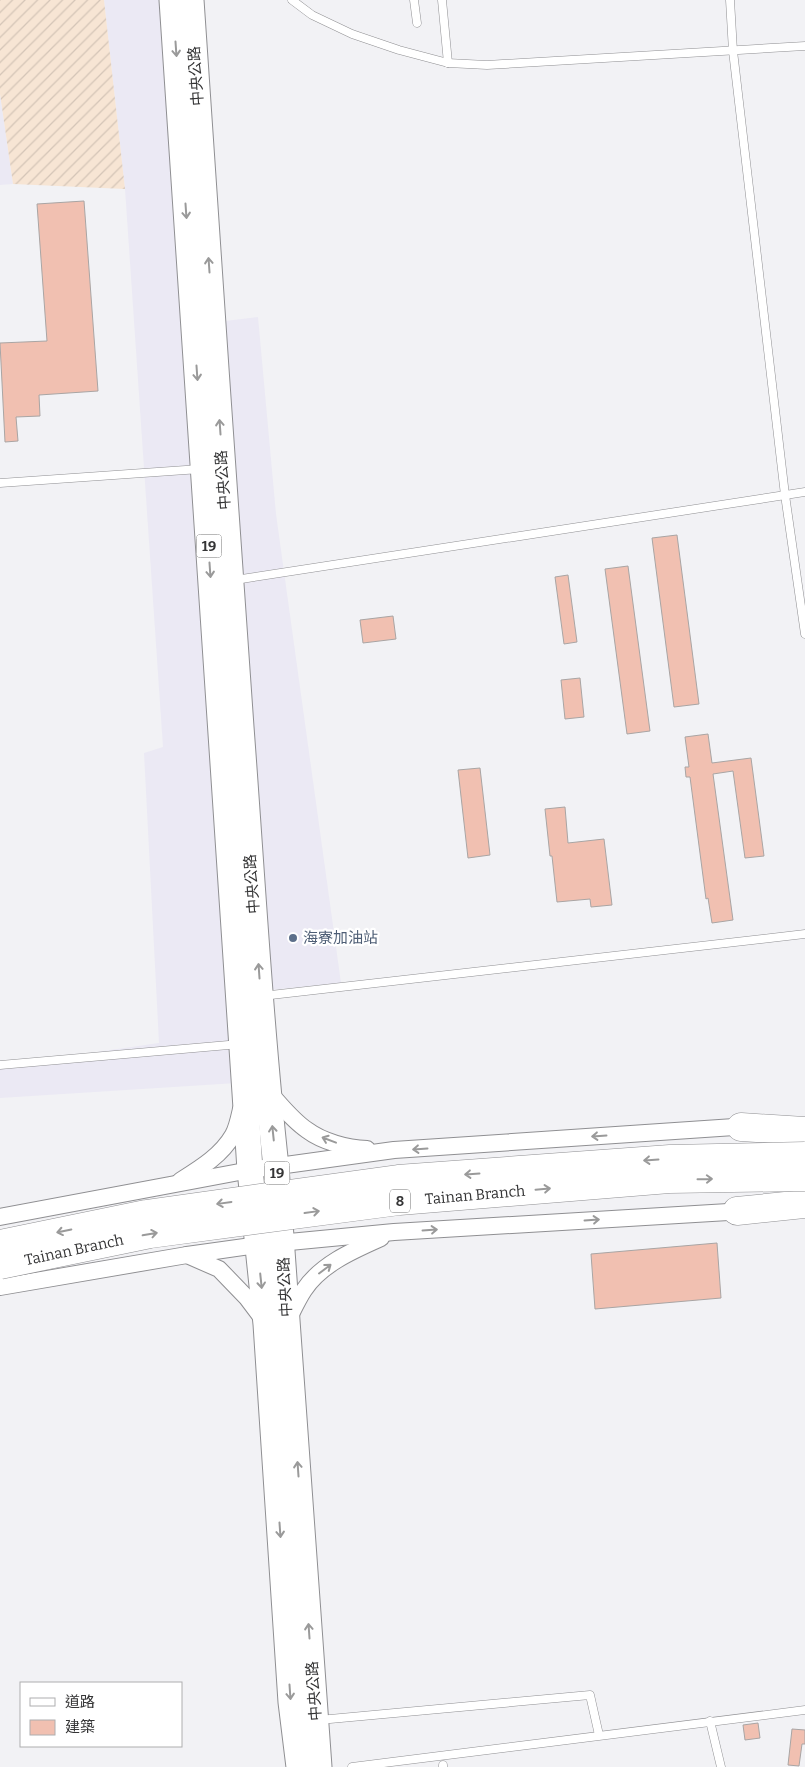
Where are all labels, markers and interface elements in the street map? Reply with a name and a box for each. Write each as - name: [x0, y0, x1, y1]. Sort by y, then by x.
- one-way arrow: [171, 40, 180, 56]
- street label: 中央公路: [185, 45, 207, 107]
- one-way arrow: [182, 203, 191, 219]
- one-way arrow: [204, 257, 213, 273]
- one-way arrow: [193, 365, 202, 381]
- one-way arrow: [215, 419, 224, 435]
- street label: 中央公路: [212, 449, 234, 511]
- road number: 19: [196, 534, 222, 558]
- one-way arrow: [206, 562, 215, 578]
- street label: 中央公路: [241, 853, 263, 915]
- place label: 海寮加油站: [303, 929, 378, 947]
- marker: 海寮加油站: [287, 932, 299, 944]
- one-way arrow: [254, 963, 263, 979]
- one-way arrow: [268, 1125, 278, 1141]
- one-way arrow: [591, 1132, 607, 1141]
- one-way arrow: [322, 1135, 337, 1144]
- one-way arrow: [412, 1144, 428, 1153]
- one-way arrow: [644, 1156, 660, 1165]
- road number: 19: [264, 1162, 290, 1184]
- one-way arrow: [464, 1169, 480, 1178]
- one-way arrow: [696, 1174, 713, 1184]
- street label: Tainan Branch: [424, 1182, 527, 1208]
- one-way arrow: [535, 1185, 551, 1194]
- road number: 8: [390, 1190, 410, 1212]
- one-way arrow: [216, 1198, 232, 1208]
- one-way arrow: [303, 1207, 319, 1217]
- one-way arrow: [583, 1215, 599, 1224]
- one-way arrow: [421, 1225, 437, 1234]
- one-way arrow: [56, 1227, 72, 1236]
- one-way arrow: [142, 1228, 158, 1238]
- street label: Tainan Branch: [23, 1231, 126, 1269]
- street label: 中央公路: [274, 1257, 296, 1317]
- one-way arrow: [318, 1264, 331, 1275]
- one-way arrow: [256, 1272, 266, 1288]
- one-way arrow: [293, 1461, 302, 1477]
- one-way arrow: [275, 1522, 284, 1538]
- one-way arrow: [305, 1623, 314, 1639]
- street label: 中央公路: [303, 1660, 325, 1722]
- legend: [20, 1682, 182, 1747]
- one-way arrow: [286, 1684, 295, 1700]
- text: 道路: [65, 1693, 95, 1711]
- text: 建築: [65, 1718, 95, 1736]

